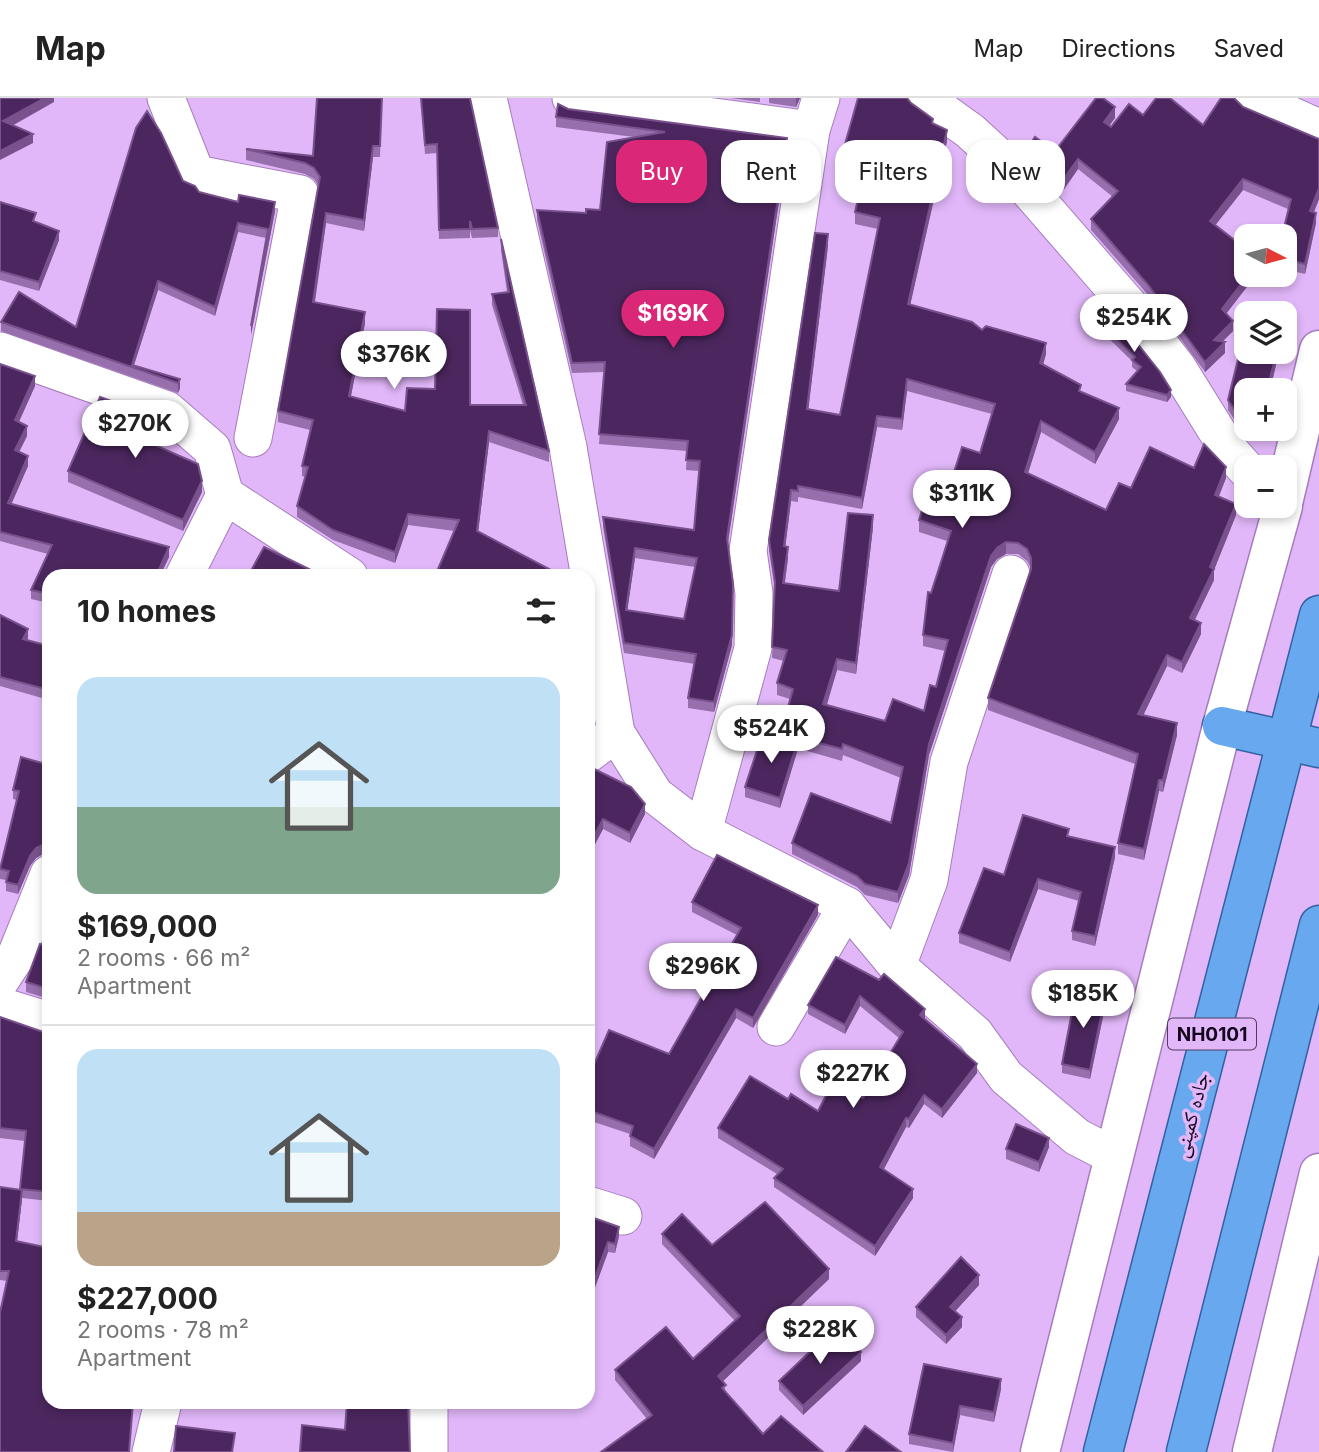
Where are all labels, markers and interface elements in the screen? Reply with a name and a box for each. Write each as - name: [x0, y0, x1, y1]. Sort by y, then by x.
- text: Map: [35, 28, 106, 68]
- text: Map: [974, 34, 1023, 63]
- text: Directions: [1061, 34, 1176, 63]
- text: Saved: [1214, 34, 1284, 63]
- chip: Buy: [616, 140, 707, 203]
- chip: Rent: [721, 140, 821, 203]
- chip: Filters: [835, 140, 952, 203]
- chip: New: [966, 140, 1065, 203]
- north arrow: [1234, 224, 1297, 287]
- map controls: [1234, 224, 1297, 518]
- pin: $169K: [624, 290, 722, 350]
- pin: $254K: [1085, 294, 1183, 354]
- text: $169K: [637, 299, 709, 327]
- button: layers: [1234, 301, 1297, 364]
- text: $254K: [1096, 303, 1172, 331]
- pin: $376K: [345, 331, 443, 391]
- text: $376K: [357, 340, 431, 368]
- button: +: [1234, 378, 1297, 441]
- pin: $270K: [86, 400, 184, 460]
- text: $270K: [98, 409, 172, 437]
- button: −: [1234, 455, 1297, 518]
- pin: $311K: [913, 470, 1011, 530]
- text: $311K: [929, 479, 995, 507]
- icon: filters: [522, 592, 560, 630]
- text: 10 homes: [77, 593, 216, 629]
- pin: $524K: [722, 706, 820, 765]
- text: $524K: [733, 714, 809, 742]
- icon: home: [256, 723, 382, 849]
- text: $169,000: [77, 908, 218, 944]
- text: 2 rooms · 66 m²: [77, 944, 251, 972]
- pin: $296K: [654, 944, 752, 1003]
- text: $296K: [665, 952, 741, 980]
- pin: $185K: [1034, 970, 1132, 1030]
- text: Apartment: [77, 972, 191, 1000]
- text: $185K: [1047, 979, 1119, 1007]
- road number: NH0101: [1168, 1018, 1256, 1050]
- pin: $227K: [804, 1051, 902, 1110]
- text: $227K: [816, 1059, 890, 1087]
- street label: جاده کمپنی: [1168, 1070, 1215, 1161]
- icon: home: [256, 1095, 382, 1221]
- text: $227,000: [77, 1280, 218, 1316]
- pin: $228K: [771, 1306, 869, 1366]
- text: $228K: [782, 1315, 858, 1343]
- text: 2 rooms · 78 m²: [77, 1316, 249, 1344]
- text: Apartment: [77, 1344, 191, 1372]

